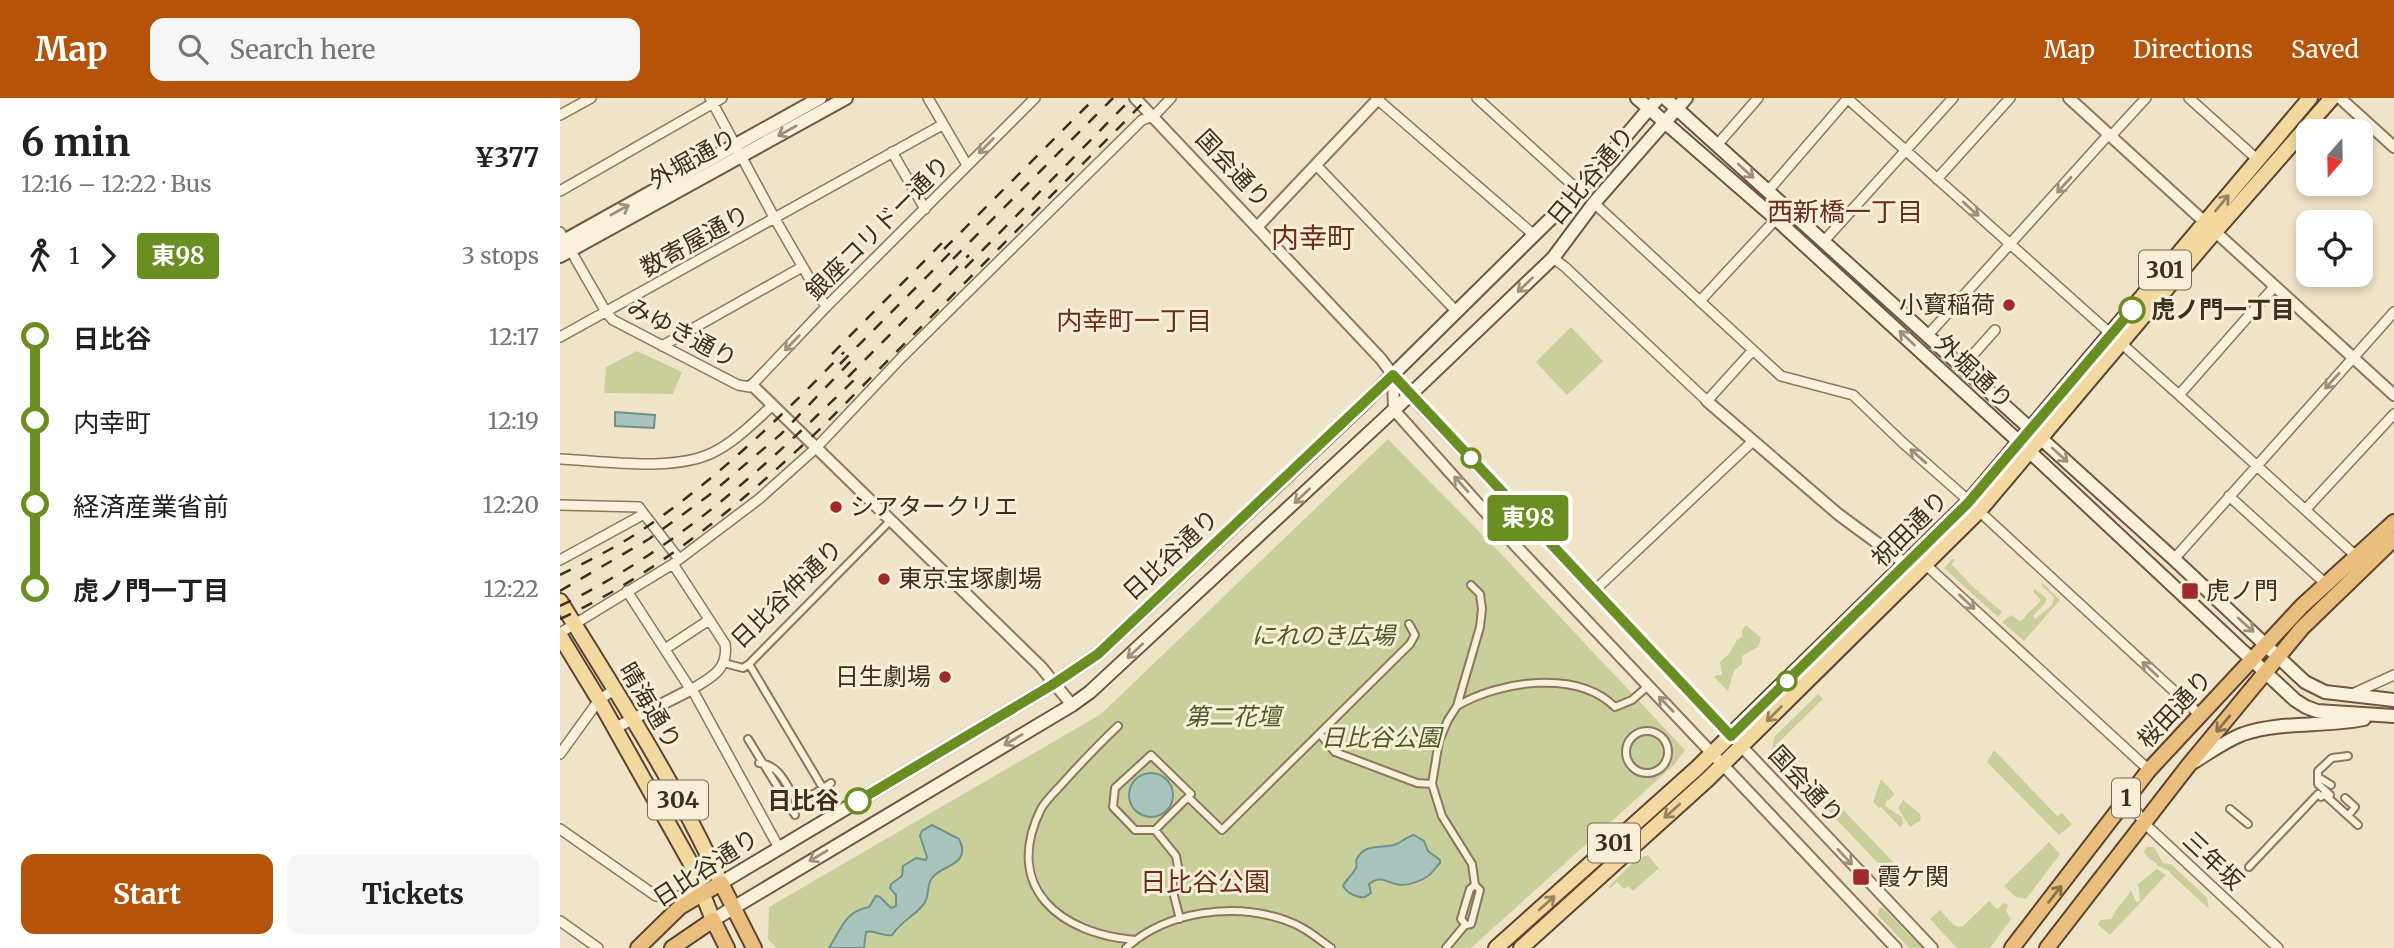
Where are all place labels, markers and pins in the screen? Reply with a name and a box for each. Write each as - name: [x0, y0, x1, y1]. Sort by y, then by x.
- place label: 小寳稲荷: [1899, 289, 1995, 320]
- place label: 虎ノ門一丁目: [2151, 294, 2295, 325]
- marker: 小寳稲荷: [2001, 297, 2017, 313]
- marker: 虎ノ門一丁目: [2119, 297, 2145, 323]
- unlabelled marker: [1461, 448, 1481, 468]
- place label: シアタークリエ: [850, 491, 1018, 522]
- marker: シアタークリエ: [828, 499, 844, 515]
- place label: 東京宝塚劇場: [898, 563, 1042, 594]
- marker: 東京宝塚劇場: [876, 571, 892, 587]
- place label: 虎ノ門: [2206, 575, 2278, 606]
- marker: 虎ノ門: [2180, 581, 2200, 601]
- place label: 日生劇場: [835, 661, 931, 692]
- marker: 日生劇場: [937, 669, 953, 685]
- unlabelled marker: [1777, 671, 1797, 691]
- place label: 日比谷: [767, 785, 839, 816]
- marker: 日比谷: [845, 788, 871, 814]
- place label: 霞ケ関: [1877, 861, 1949, 892]
- marker: 霞ケ関: [1851, 867, 1871, 887]

